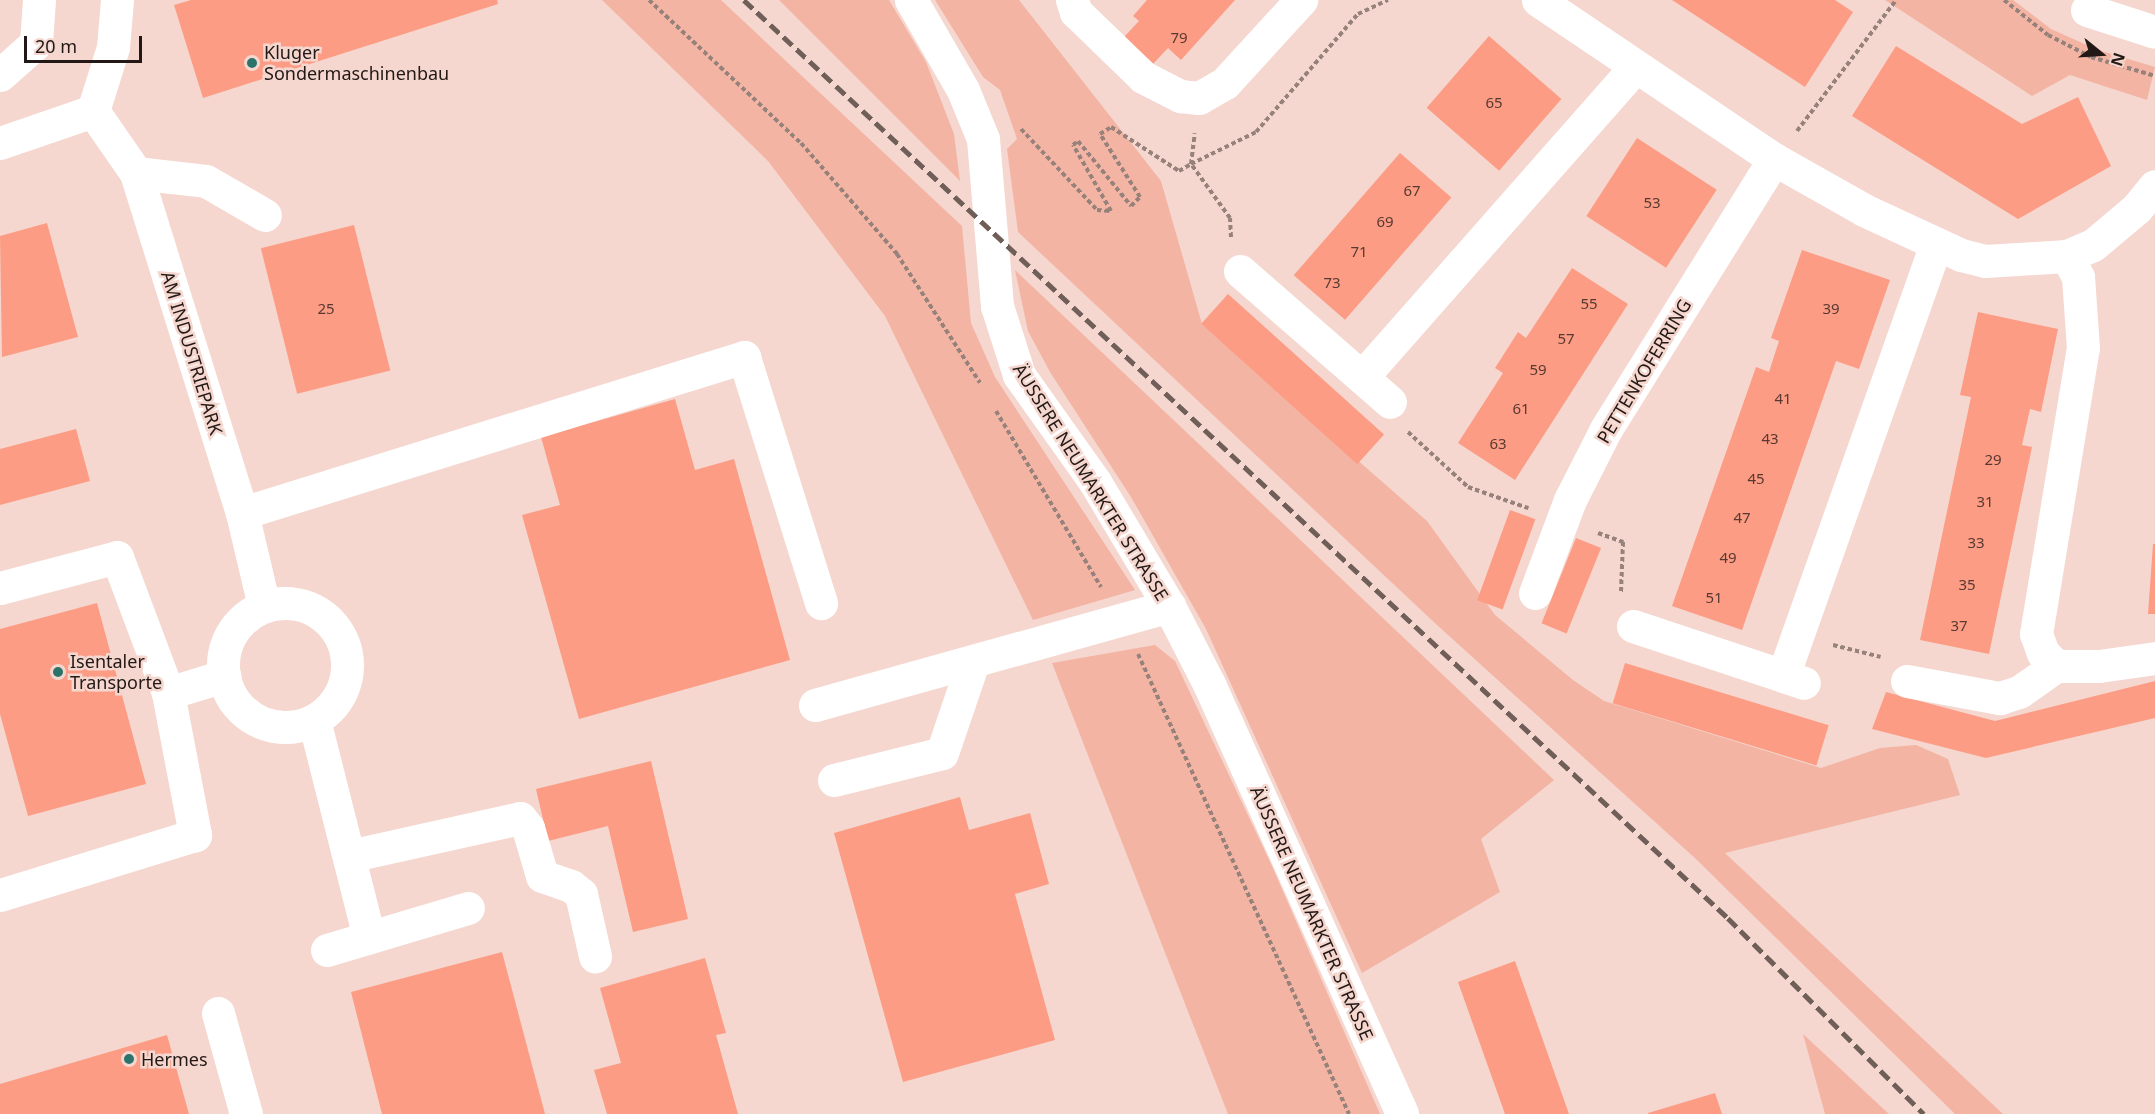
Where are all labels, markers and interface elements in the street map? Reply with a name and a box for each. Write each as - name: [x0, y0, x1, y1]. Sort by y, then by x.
- scale bar: [27, 24, 146, 62]
- north arrow: [2071, 24, 2131, 84]
- house number: 79: [1170, 29, 1188, 47]
- text: 20 m: [35, 34, 77, 58]
- place label: Kluger Sondermaschinenbau: [264, 42, 449, 84]
- text: N: [2106, 50, 2131, 69]
- marker: Kluger Sondermaschinenbau: [245, 56, 259, 70]
- house number: 65: [1485, 94, 1503, 112]
- house number: 67: [1403, 182, 1421, 200]
- house number: 53: [1643, 194, 1661, 212]
- house number: 69: [1376, 213, 1394, 231]
- house number: 71: [1350, 243, 1368, 261]
- street label: AM INDUSTRIEPARK: [157, 269, 227, 437]
- house number: 73: [1323, 274, 1341, 292]
- house number: 55: [1580, 295, 1598, 313]
- street label: PETTENKOFERRING: [1592, 295, 1696, 447]
- house number: 25: [317, 300, 335, 318]
- house number: 39: [1822, 300, 1840, 318]
- house number: 57: [1557, 330, 1575, 348]
- street label: ÄUSSERE NEUMARKTER STRASSE: [1009, 359, 1173, 605]
- house number: 59: [1529, 361, 1547, 379]
- house number: 41: [1774, 390, 1792, 408]
- house number: 61: [1512, 400, 1530, 418]
- house number: 43: [1761, 430, 1779, 448]
- house number: 63: [1489, 435, 1507, 453]
- house number: 29: [1984, 451, 2002, 469]
- house number: 45: [1747, 470, 1765, 488]
- house number: 31: [1976, 493, 1994, 511]
- house number: 47: [1733, 509, 1751, 527]
- house number: 33: [1967, 534, 1985, 552]
- house number: 49: [1719, 549, 1737, 567]
- house number: 35: [1958, 576, 1976, 594]
- house number: 51: [1705, 589, 1723, 607]
- house number: 37: [1950, 617, 1968, 635]
- place label: Isentaler Transporte: [70, 651, 162, 694]
- marker: Isentaler Transporte: [51, 665, 65, 679]
- street label: ÄUSSERE NEUMARKTER STRASSE: [1246, 783, 1378, 1043]
- place label: Hermes: [141, 1048, 208, 1070]
- marker: Hermes: [122, 1052, 136, 1066]

